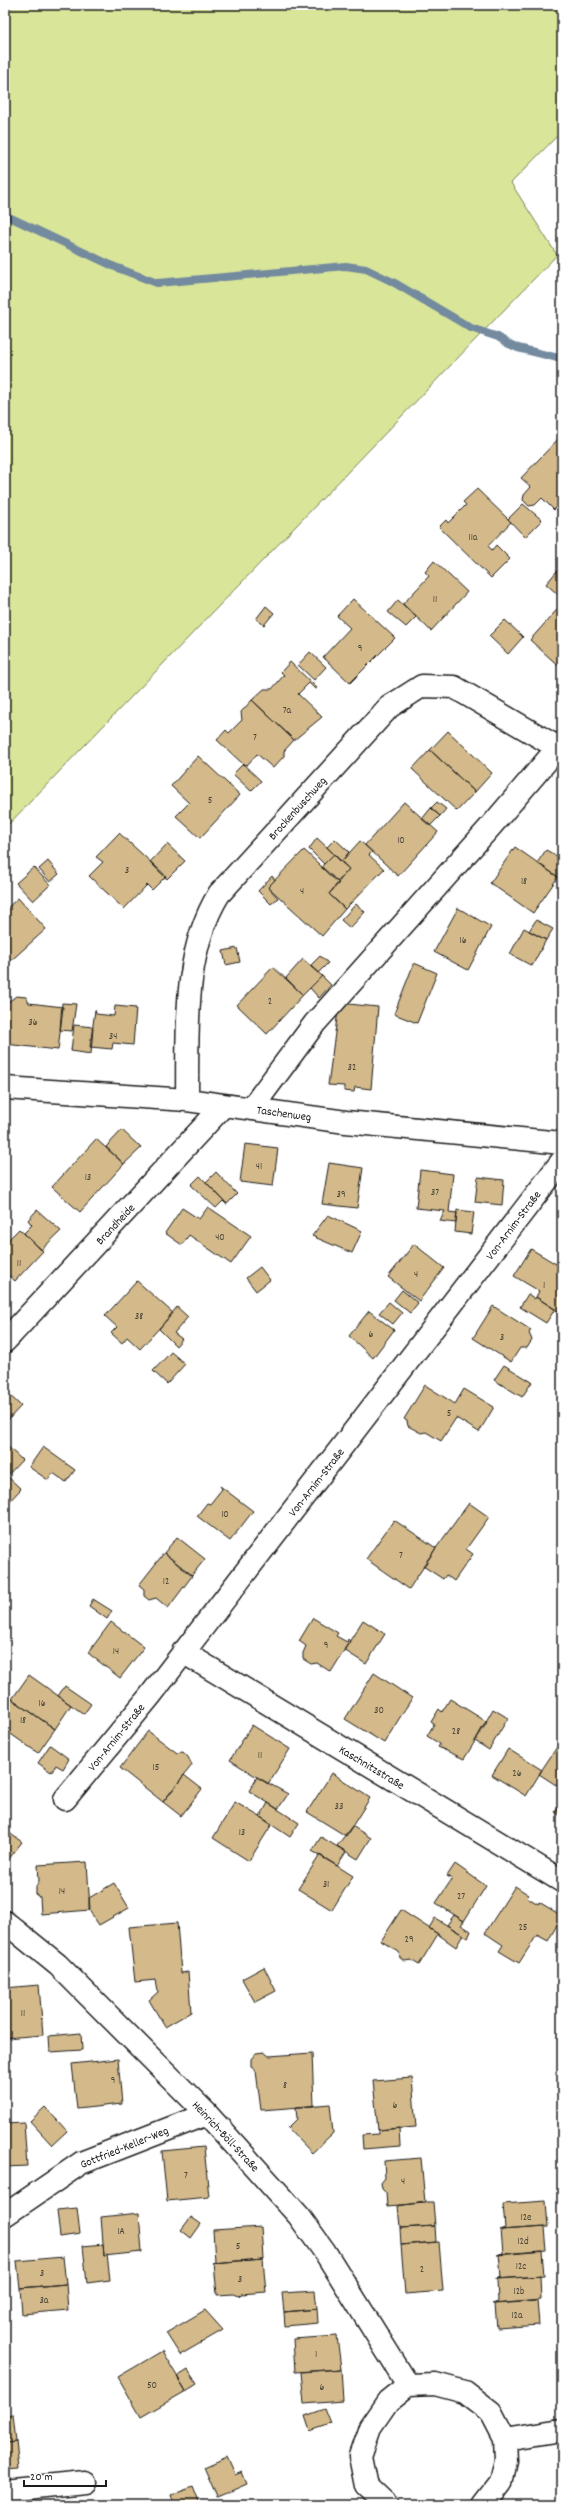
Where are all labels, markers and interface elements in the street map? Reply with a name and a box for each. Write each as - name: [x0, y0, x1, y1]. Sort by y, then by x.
- house number: 11a: [468, 531, 478, 545]
- house number: 11: [433, 593, 437, 607]
- house number: 9: [358, 642, 362, 656]
- house number: 7a: [283, 704, 292, 718]
- house number: 7: [253, 731, 257, 745]
- street label: Brockenbuschweg: [265, 774, 331, 844]
- house number: 5: [208, 794, 213, 808]
- house number: 10: [397, 834, 405, 848]
- house number: 3: [125, 864, 129, 878]
- house number: 18: [521, 875, 527, 889]
- house number: 4: [300, 885, 304, 899]
- house number: 16: [459, 934, 467, 948]
- house number: 2: [268, 995, 272, 1009]
- house number: 36: [28, 1016, 38, 1030]
- house number: 34: [109, 1030, 117, 1044]
- house number: 32: [348, 1061, 356, 1075]
- street label: Taschenweg: [255, 1102, 312, 1127]
- house number: 41: [256, 1160, 262, 1174]
- house number: 13: [85, 1171, 91, 1185]
- house number: 37: [431, 1186, 439, 1200]
- house number: 39: [336, 1188, 346, 1202]
- street label: Von-Arnim-Straße: [483, 1188, 546, 1264]
- street label: Brandheide: [93, 1201, 140, 1249]
- house number: 40: [215, 1231, 225, 1245]
- house number: 11: [17, 1257, 21, 1271]
- house number: 4: [414, 1268, 418, 1282]
- house number: 1: [543, 1279, 545, 1293]
- house number: 38: [135, 1310, 143, 1324]
- house number: 6: [369, 1328, 374, 1342]
- house number: 3: [500, 1331, 504, 1345]
- house number: 5: [447, 1407, 452, 1421]
- street label: Von-Arnim-Straße: [285, 1445, 349, 1521]
- house number: 10: [221, 1508, 229, 1522]
- house number: 7: [399, 1549, 403, 1563]
- house number: 12: [163, 1575, 169, 1589]
- house number: 9: [324, 1639, 328, 1653]
- house number: 14: [113, 1645, 119, 1659]
- house number: 16: [38, 1697, 46, 1711]
- street label: Von-Arnim-Straße: [85, 1700, 150, 1775]
- house number: 30: [374, 1704, 384, 1718]
- house number: 18: [20, 1714, 26, 1728]
- house number: 28: [452, 1725, 460, 1739]
- street label: Kaschnitzstraße: [335, 1742, 407, 1795]
- house number: 11: [258, 1749, 262, 1763]
- house number: 15: [153, 1761, 160, 1775]
- house number: 26: [512, 1767, 522, 1781]
- house number: 33: [335, 1800, 343, 1814]
- house number: 13: [239, 1826, 245, 1840]
- house number: 31: [323, 1878, 329, 1892]
- house number: 14: [59, 1885, 65, 1899]
- house number: 27: [457, 1890, 465, 1904]
- house number: 25: [519, 1921, 528, 1935]
- house number: 29: [405, 1933, 413, 1947]
- house number: 11: [21, 2007, 25, 2021]
- house number: 9: [111, 2074, 115, 2088]
- house number: 8: [283, 2079, 287, 2093]
- street label: Heinrich-Böll-Straße: [187, 2098, 262, 2176]
- house number: 6: [393, 2099, 398, 2113]
- street label: Gottfried-Keller-Weg: [78, 2123, 171, 2174]
- house number: 7: [184, 2169, 188, 2183]
- house number: 4: [401, 2175, 405, 2189]
- house number: 12e: [521, 2211, 532, 2225]
- house number: 1A: [117, 2225, 125, 2239]
- house number: 12d: [517, 2235, 529, 2249]
- house number: 5: [236, 2240, 241, 2254]
- house number: 12c: [516, 2260, 526, 2274]
- house number: 2: [420, 2263, 424, 2277]
- house number: 3: [40, 2267, 44, 2281]
- house number: 3: [238, 2273, 242, 2287]
- house number: 12b: [514, 2285, 524, 2299]
- house number: 3a: [39, 2294, 49, 2308]
- house number: 12a: [511, 2309, 523, 2323]
- house number: 1: [315, 2348, 317, 2362]
- house number: 50: [147, 2379, 157, 2393]
- house number: 6: [320, 2381, 325, 2395]
- scale bar: [24, 2462, 106, 2488]
- text: 20 m: [30, 2469, 53, 2486]

